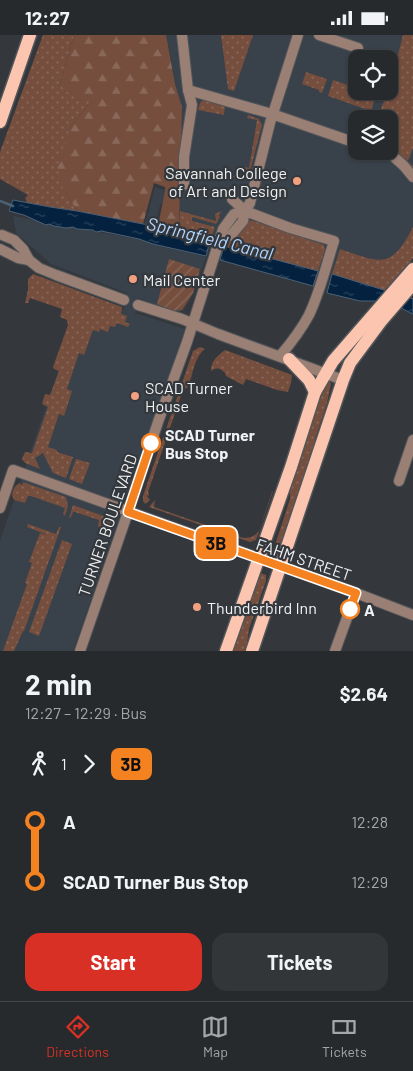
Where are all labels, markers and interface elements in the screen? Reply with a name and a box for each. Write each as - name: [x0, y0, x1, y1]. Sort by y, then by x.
- text: 12:27: [25, 6, 69, 29]
- map controls: [348, 50, 398, 160]
- button: locate: [348, 50, 398, 100]
- button: layers: [348, 110, 398, 160]
- place label: Savannah College of Art and Design: [165, 163, 287, 200]
- marker: Savannah College of Art and Design: [291, 175, 303, 187]
- water label: Springfield Canal: [145, 212, 275, 264]
- place label: Mail Center: [143, 270, 221, 289]
- marker: Mail Center: [127, 273, 139, 285]
- place label: SCAD Turner House: [145, 378, 233, 415]
- marker: SCAD Turner House: [129, 390, 141, 402]
- place label: SCAD Turner Bus Stop: [165, 425, 255, 462]
- marker: SCAD Turner Bus Stop: [141, 433, 161, 453]
- street label: TURNER BOULEVARD: [74, 451, 140, 599]
- line badge: 3B: [194, 527, 238, 559]
- text: 3B: [206, 532, 226, 554]
- street label: FAHM STREET: [254, 534, 354, 584]
- place label: Thunderbird Inn: [207, 598, 317, 617]
- marker: A: [340, 599, 360, 619]
- place label: A: [364, 600, 375, 619]
- marker: Thunderbird Inn: [191, 601, 203, 613]
- text: 2 min: [25, 667, 92, 701]
- text: $2.64: [340, 682, 388, 705]
- text: 12:27 – 12:29 · Bus: [25, 703, 147, 722]
- icon: walk: [25, 750, 53, 778]
- icon: forward: [75, 750, 103, 778]
- text: 3B: [121, 753, 142, 775]
- text: 1: [61, 754, 67, 773]
- text: A: [63, 810, 76, 833]
- text: 12:28: [351, 812, 388, 831]
- text: SCAD Turner Bus Stop: [63, 870, 249, 893]
- text: 12:29: [351, 872, 388, 891]
- button: Start: [25, 933, 202, 991]
- button: Tickets: [212, 933, 388, 991]
- tab: Directions: [46, 1013, 109, 1060]
- tab: Map: [201, 1013, 229, 1060]
- tab: Tickets: [322, 1013, 367, 1060]

